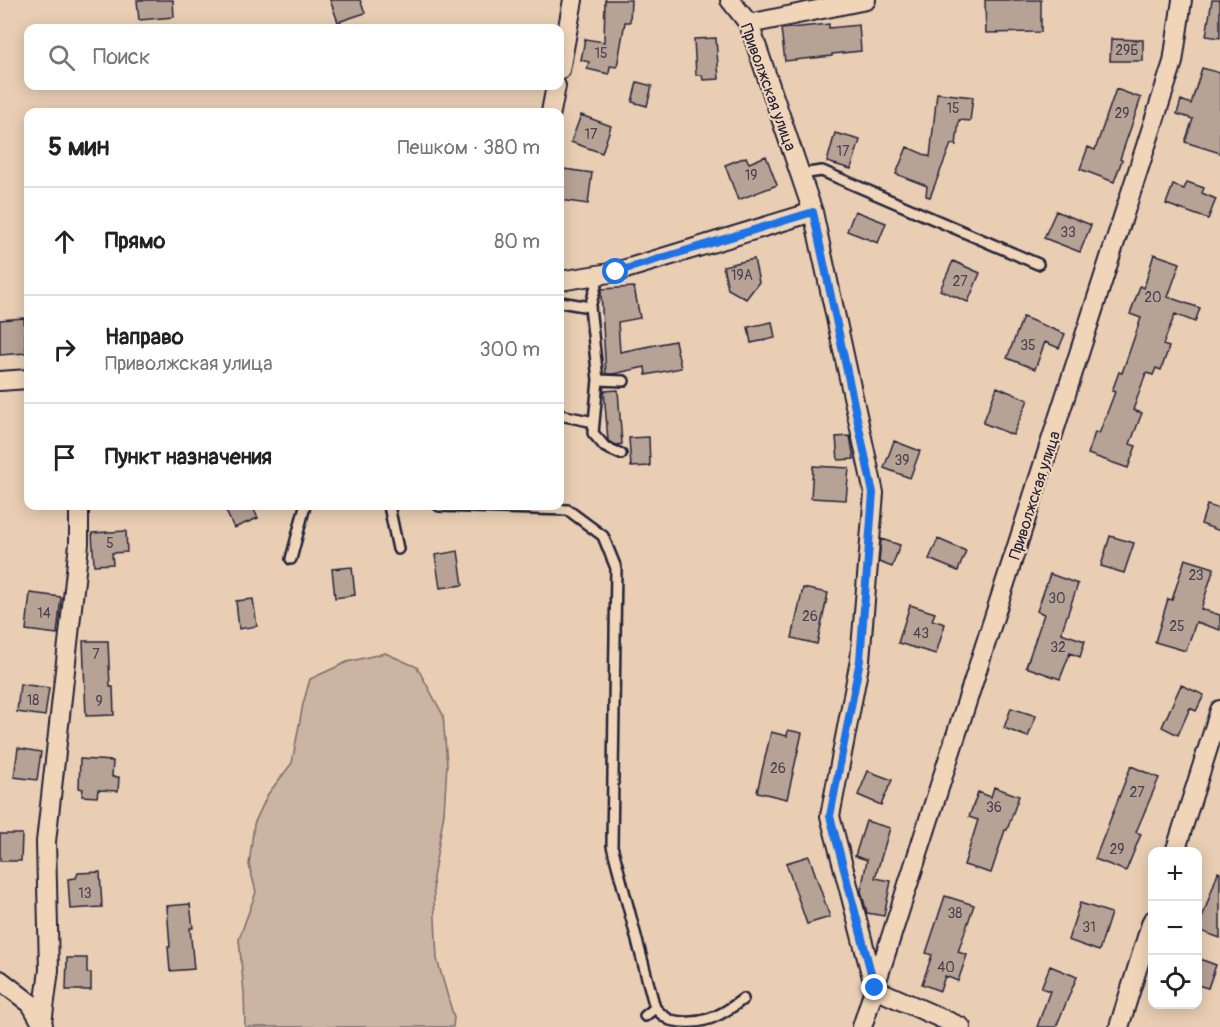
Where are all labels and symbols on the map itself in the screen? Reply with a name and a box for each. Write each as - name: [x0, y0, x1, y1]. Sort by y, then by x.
- street label: Приволжская улица: [736, 21, 800, 154]
- house number: 29Б: [1115, 42, 1139, 59]
- house number: 15: [594, 45, 608, 62]
- house number: 15: [946, 100, 960, 117]
- house number: 29: [1114, 105, 1130, 122]
- house number: 17: [585, 126, 598, 143]
- house number: 17: [837, 143, 850, 160]
- house number: 19: [745, 167, 757, 184]
- house number: 33: [1060, 224, 1076, 241]
- route start: [602, 258, 628, 284]
- house number: 19А: [731, 267, 753, 284]
- house number: 27: [952, 273, 968, 290]
- house number: 20: [1144, 289, 1162, 306]
- house number: 35: [1020, 337, 1036, 354]
- street label: Приволжская улица: [1005, 428, 1065, 562]
- house number: 39: [894, 452, 910, 469]
- house number: 5: [106, 535, 114, 552]
- house number: 23: [1188, 567, 1204, 584]
- house number: 30: [1048, 590, 1066, 607]
- house number: 14: [37, 605, 51, 622]
- house number: 26: [802, 608, 818, 625]
- house number: 25: [1169, 618, 1185, 635]
- house number: 43: [913, 625, 929, 642]
- house number: 32: [1050, 639, 1066, 656]
- house number: 7: [92, 646, 100, 663]
- house number: 18: [27, 692, 39, 709]
- house number: 9: [95, 693, 103, 710]
- house number: 26: [770, 760, 786, 777]
- house number: 27: [1129, 784, 1145, 801]
- house number: 36: [986, 799, 1002, 816]
- house number: 29: [1109, 841, 1125, 858]
- house number: 13: [78, 885, 92, 902]
- house number: 38: [948, 905, 962, 922]
- house number: 31: [1082, 919, 1096, 936]
- house number: 40: [937, 959, 955, 976]
- route end: [861, 974, 887, 1000]

